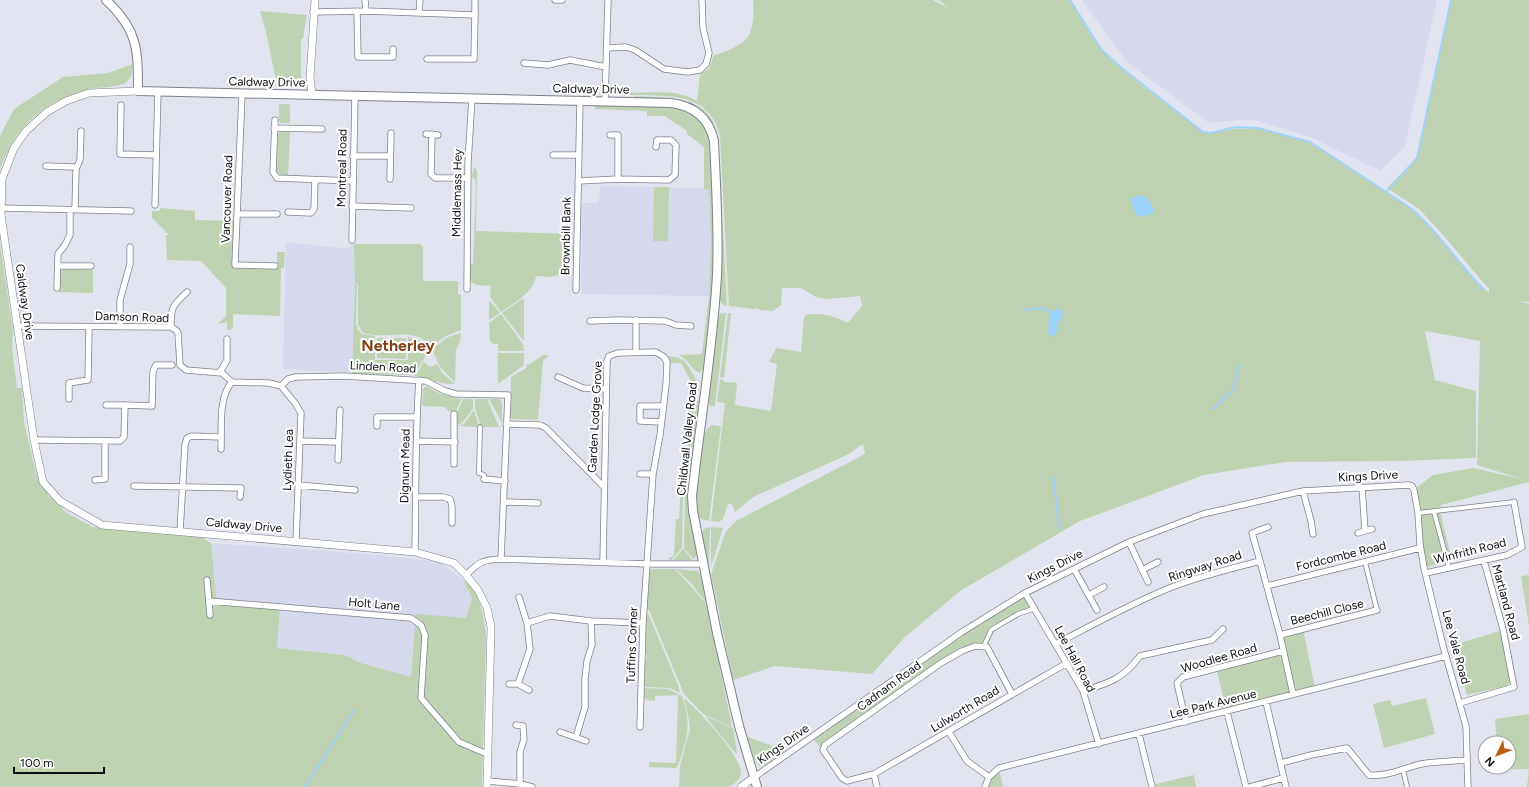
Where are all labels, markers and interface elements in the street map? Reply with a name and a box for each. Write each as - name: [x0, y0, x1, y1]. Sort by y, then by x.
- street label: Caldway Drive: [228, 74, 306, 90]
- street label: Caldway Drive: [552, 81, 630, 97]
- street label: Montreal Road: [334, 129, 350, 207]
- street label: Middlemass Hey: [449, 148, 465, 237]
- street label: Vancouver Road: [218, 155, 236, 243]
- street label: Brownbill Bank: [558, 197, 574, 275]
- street label: Caldway Drive: [13, 263, 37, 341]
- street label: Damson Road: [95, 309, 169, 325]
- district label: Netherley: [361, 336, 435, 355]
- street label: Linden Road: [349, 358, 417, 376]
- street label: Garden Lodge Grove: [585, 360, 605, 473]
- street label: Childwall Valley Road: [674, 382, 700, 496]
- street label: Lydieth Lea: [280, 429, 296, 491]
- street label: Dignum Mead: [397, 429, 413, 503]
- street label: Kings Drive: [1338, 467, 1399, 485]
- street label: Caldway Drive: [205, 515, 283, 535]
- street label: Winfrith Road: [1432, 535, 1508, 567]
- street label: Fordcombe Road: [1295, 538, 1387, 574]
- street label: Kings Drive: [1025, 546, 1085, 586]
- street label: Ringway Road: [1167, 548, 1243, 584]
- street label: Martland Road: [1489, 563, 1523, 641]
- street label: Holt Lane: [348, 595, 401, 613]
- street label: Beechill Close: [1289, 596, 1366, 628]
- street label: Tuffins Corner: [624, 606, 640, 684]
- street label: Lee Vale Road: [1439, 608, 1473, 686]
- street label: Lee Hall Road: [1052, 623, 1098, 695]
- street label: Woodlee Road: [1179, 640, 1259, 676]
- street label: Cadnam Road: [854, 658, 924, 714]
- street label: Lulworth Road: [928, 683, 1002, 735]
- street label: Lee Park Avenue: [1168, 686, 1258, 722]
- street label: Kings Drive: [754, 721, 812, 767]
- north arrow: [1477, 735, 1517, 775]
- scale bar: [14, 749, 104, 775]
- text: N: [1482, 754, 1498, 769]
- text: 100 m: [20, 756, 54, 770]

